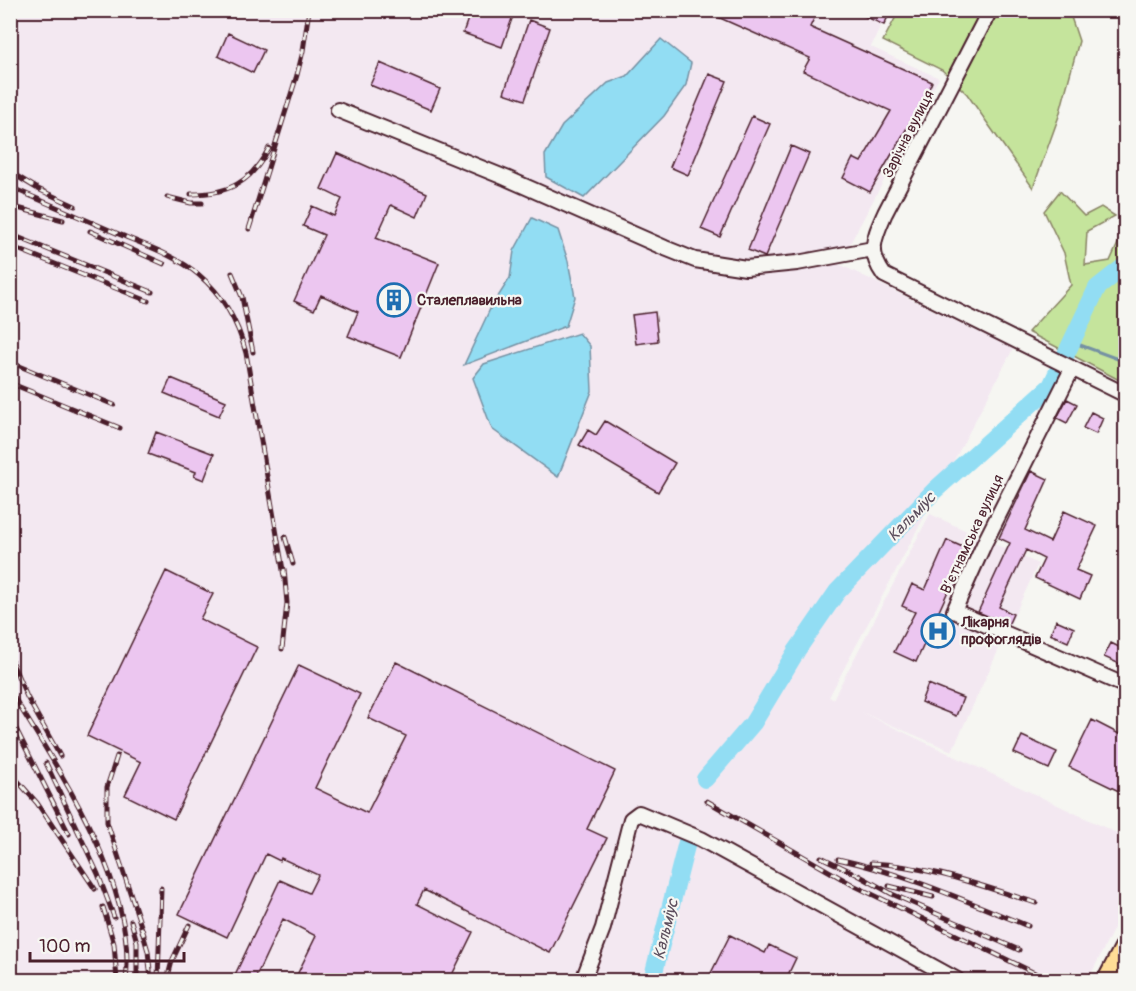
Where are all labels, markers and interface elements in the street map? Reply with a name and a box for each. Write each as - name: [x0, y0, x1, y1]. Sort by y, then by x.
- street label: Зарічна вулиця: [878, 87, 939, 181]
- building icon: Сталеплавильна: [376, 282, 412, 318]
- place label: Сталеплавильна: [417, 291, 522, 310]
- street label: В’єтнамська вулиця: [937, 472, 1008, 597]
- water label: Кальміус: [883, 487, 941, 546]
- hospital icon: Лікарня профоглядів: [920, 613, 956, 649]
- place label: Лікарня профоглядів: [960, 613, 1042, 649]
- water label: Кальміус: [649, 897, 683, 961]
- scale bar: [30, 925, 184, 963]
- text: 100 m: [39, 935, 91, 958]

